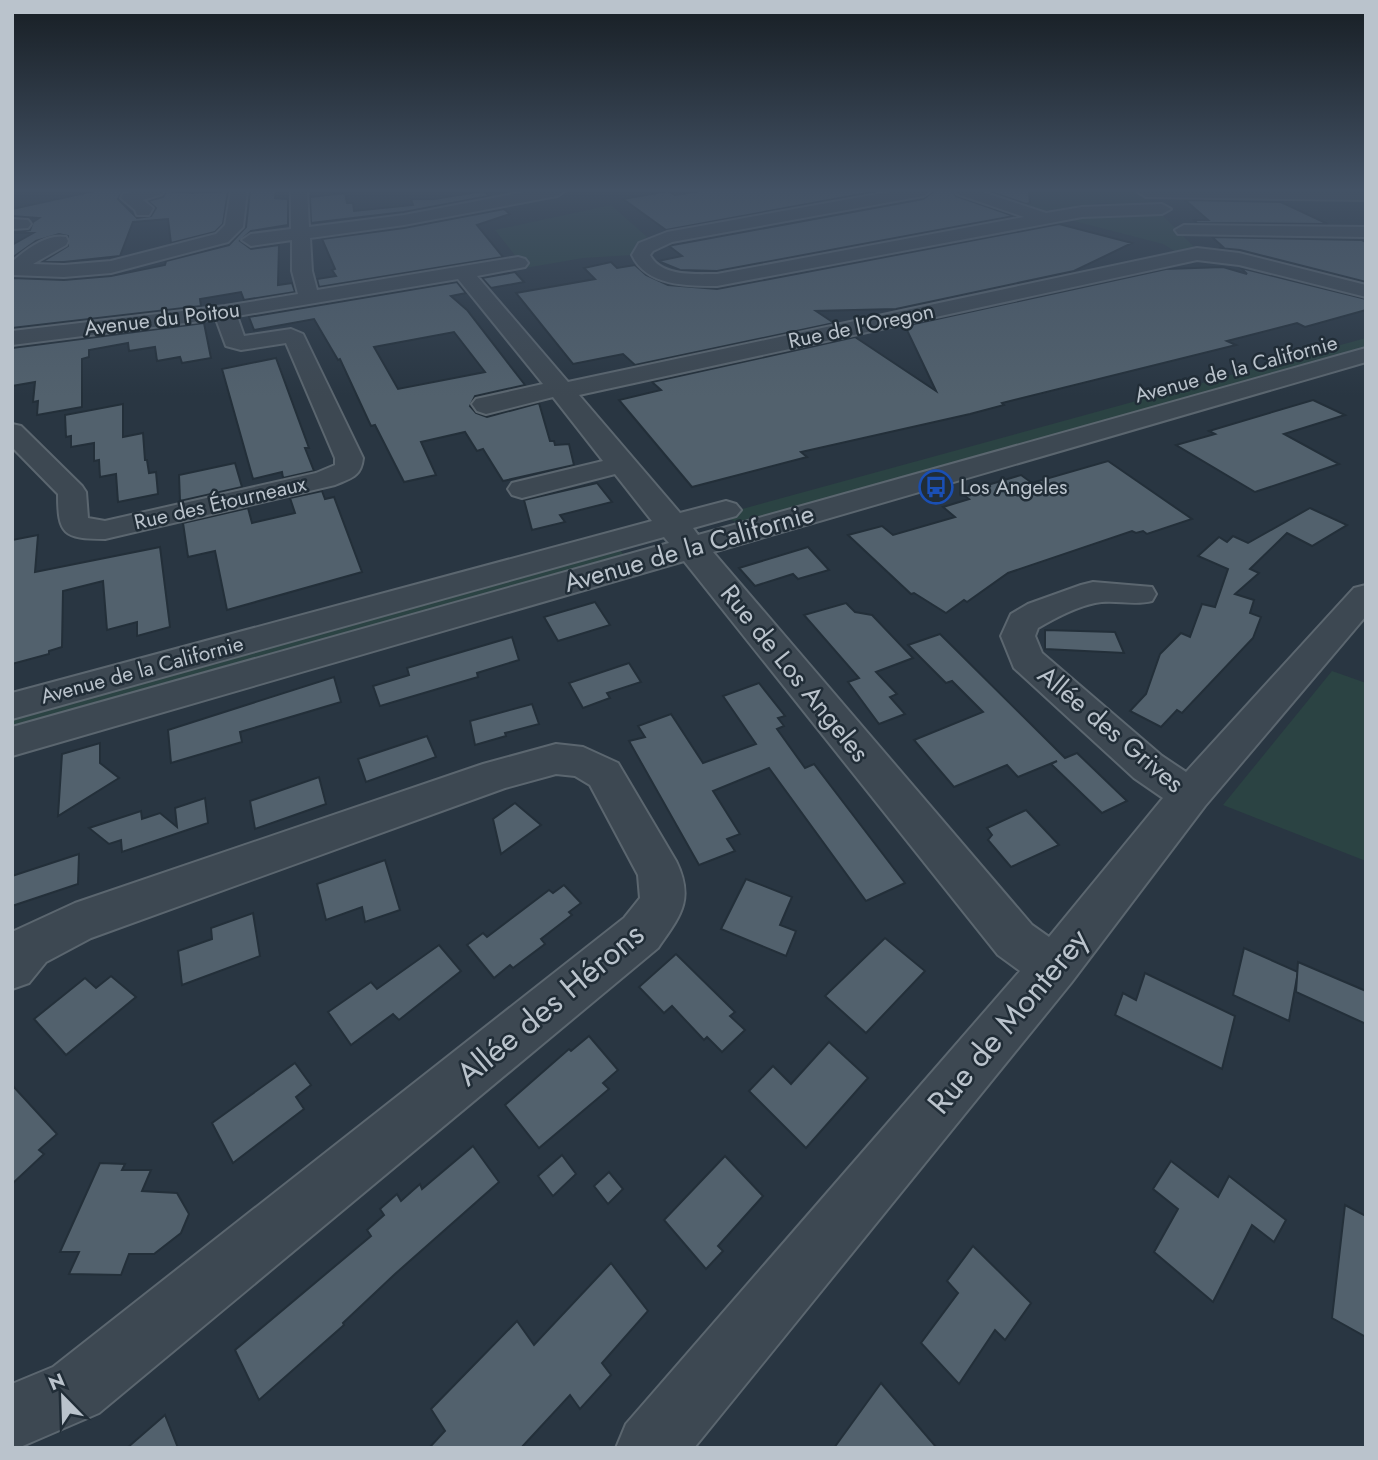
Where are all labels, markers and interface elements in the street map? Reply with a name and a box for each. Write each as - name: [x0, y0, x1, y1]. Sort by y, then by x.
- street label: Avenue du Poitou: [83, 295, 241, 343]
- street label: Rue de l'Oregon: [786, 296, 936, 356]
- street label: Avenue de la Californie: [1131, 327, 1341, 411]
- bus stop icon: Los Angeles: [917, 468, 955, 506]
- street label: Rue des Étourneaux: [131, 469, 309, 537]
- place label: Los Angeles: [960, 472, 1067, 502]
- street label: Avenue de la Californie: [560, 494, 818, 602]
- street label: Rue de Los Angeles: [711, 576, 879, 770]
- street label: Avenue de la Californie: [37, 628, 247, 712]
- street label: Allée des Grives: [1029, 656, 1193, 802]
- street label: Allée des Hérons: [446, 912, 654, 1096]
- street label: Rue de Monterey: [916, 917, 1100, 1124]
- north arrow: [28, 1362, 98, 1432]
- text: N: [44, 1366, 69, 1397]

